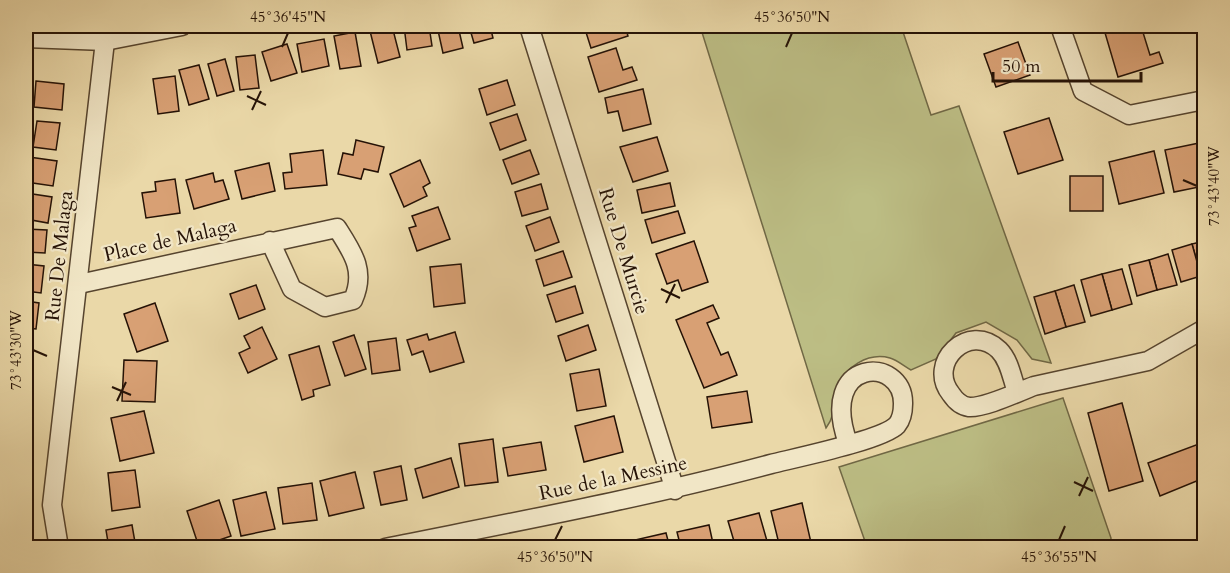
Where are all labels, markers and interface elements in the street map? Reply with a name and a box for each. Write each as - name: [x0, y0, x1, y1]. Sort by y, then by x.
- text: 45°36'45"N: [250, 7, 326, 27]
- text: 45°36'50"N: [754, 7, 830, 27]
- scale bar: [993, 45, 1142, 83]
- text: 50 m: [1002, 54, 1041, 79]
- text: 73°43'40"W: [1204, 146, 1224, 226]
- street label: Rue De Murcie: [592, 184, 656, 318]
- street label: Rue De Malaga: [39, 189, 79, 323]
- street label: Place de Malaga: [101, 212, 239, 268]
- text: 73°43'30"W: [6, 310, 26, 390]
- street label: Rue de la Messine: [536, 449, 690, 507]
- text: 45°36'50"N: [517, 547, 593, 567]
- text: 45°36'55"N: [1021, 547, 1097, 567]

